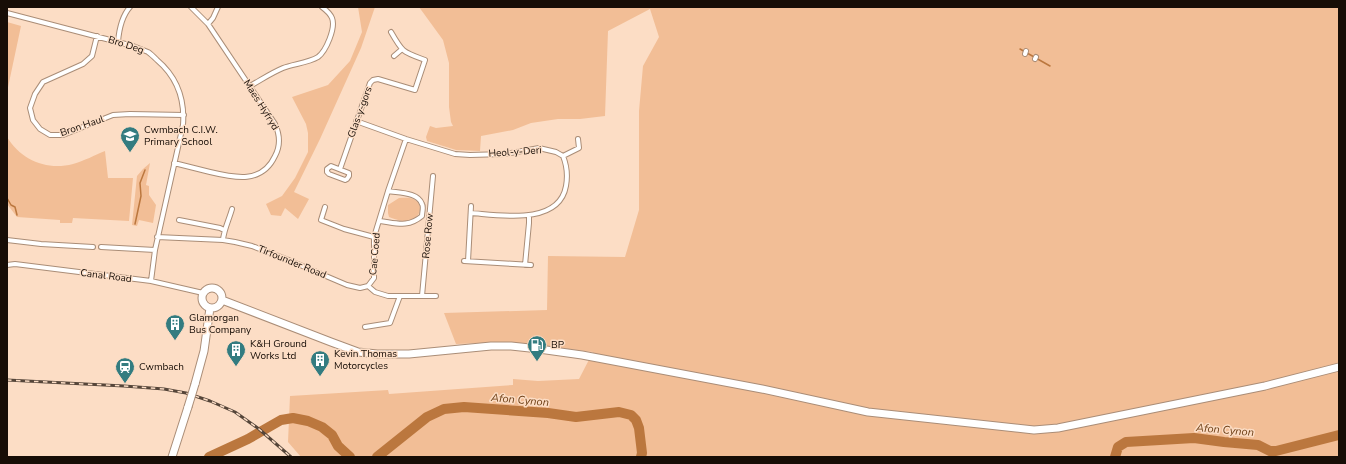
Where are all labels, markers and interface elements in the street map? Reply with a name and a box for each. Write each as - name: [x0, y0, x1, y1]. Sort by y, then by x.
- street label: Bro Deg: [106, 33, 146, 57]
- street label: Maes Hyfryd: [240, 77, 282, 133]
- street label: Glas-y-gors: [344, 84, 376, 140]
- street label: Bron Haul: [58, 112, 106, 140]
- place label: Cwmbach C.I.W. Primary School: [144, 123, 218, 149]
- school or university icon: Cwmbach C.I.W. Primary School: [119, 125, 141, 153]
- street label: Heol-y-Deri: [488, 143, 542, 161]
- street label: Rose Row: [419, 212, 437, 259]
- street label: Cae Coed: [366, 232, 384, 276]
- street label: Tirfounder Road: [256, 242, 329, 282]
- street label: Canal Road: [80, 266, 133, 286]
- place label: Glamorgan Bus Company: [189, 311, 252, 337]
- building icon: Glamorgan Bus Company: [164, 313, 186, 341]
- fuel station icon: BP: [526, 334, 548, 362]
- place label: K&H Ground Works Ltd: [250, 337, 307, 363]
- place label: BP: [551, 338, 565, 352]
- building icon: K&H Ground Works Ltd: [225, 339, 247, 367]
- place label: Kevin Thomas Motorcycles: [334, 347, 397, 373]
- building icon: Kevin Thomas Motorcycles: [309, 349, 331, 377]
- station icon: Cwmbach: [114, 356, 136, 384]
- place label: Cwmbach: [139, 360, 184, 374]
- water label: Afon Cynon: [489, 390, 550, 410]
- water label: Afon Cynon: [1194, 420, 1255, 440]

